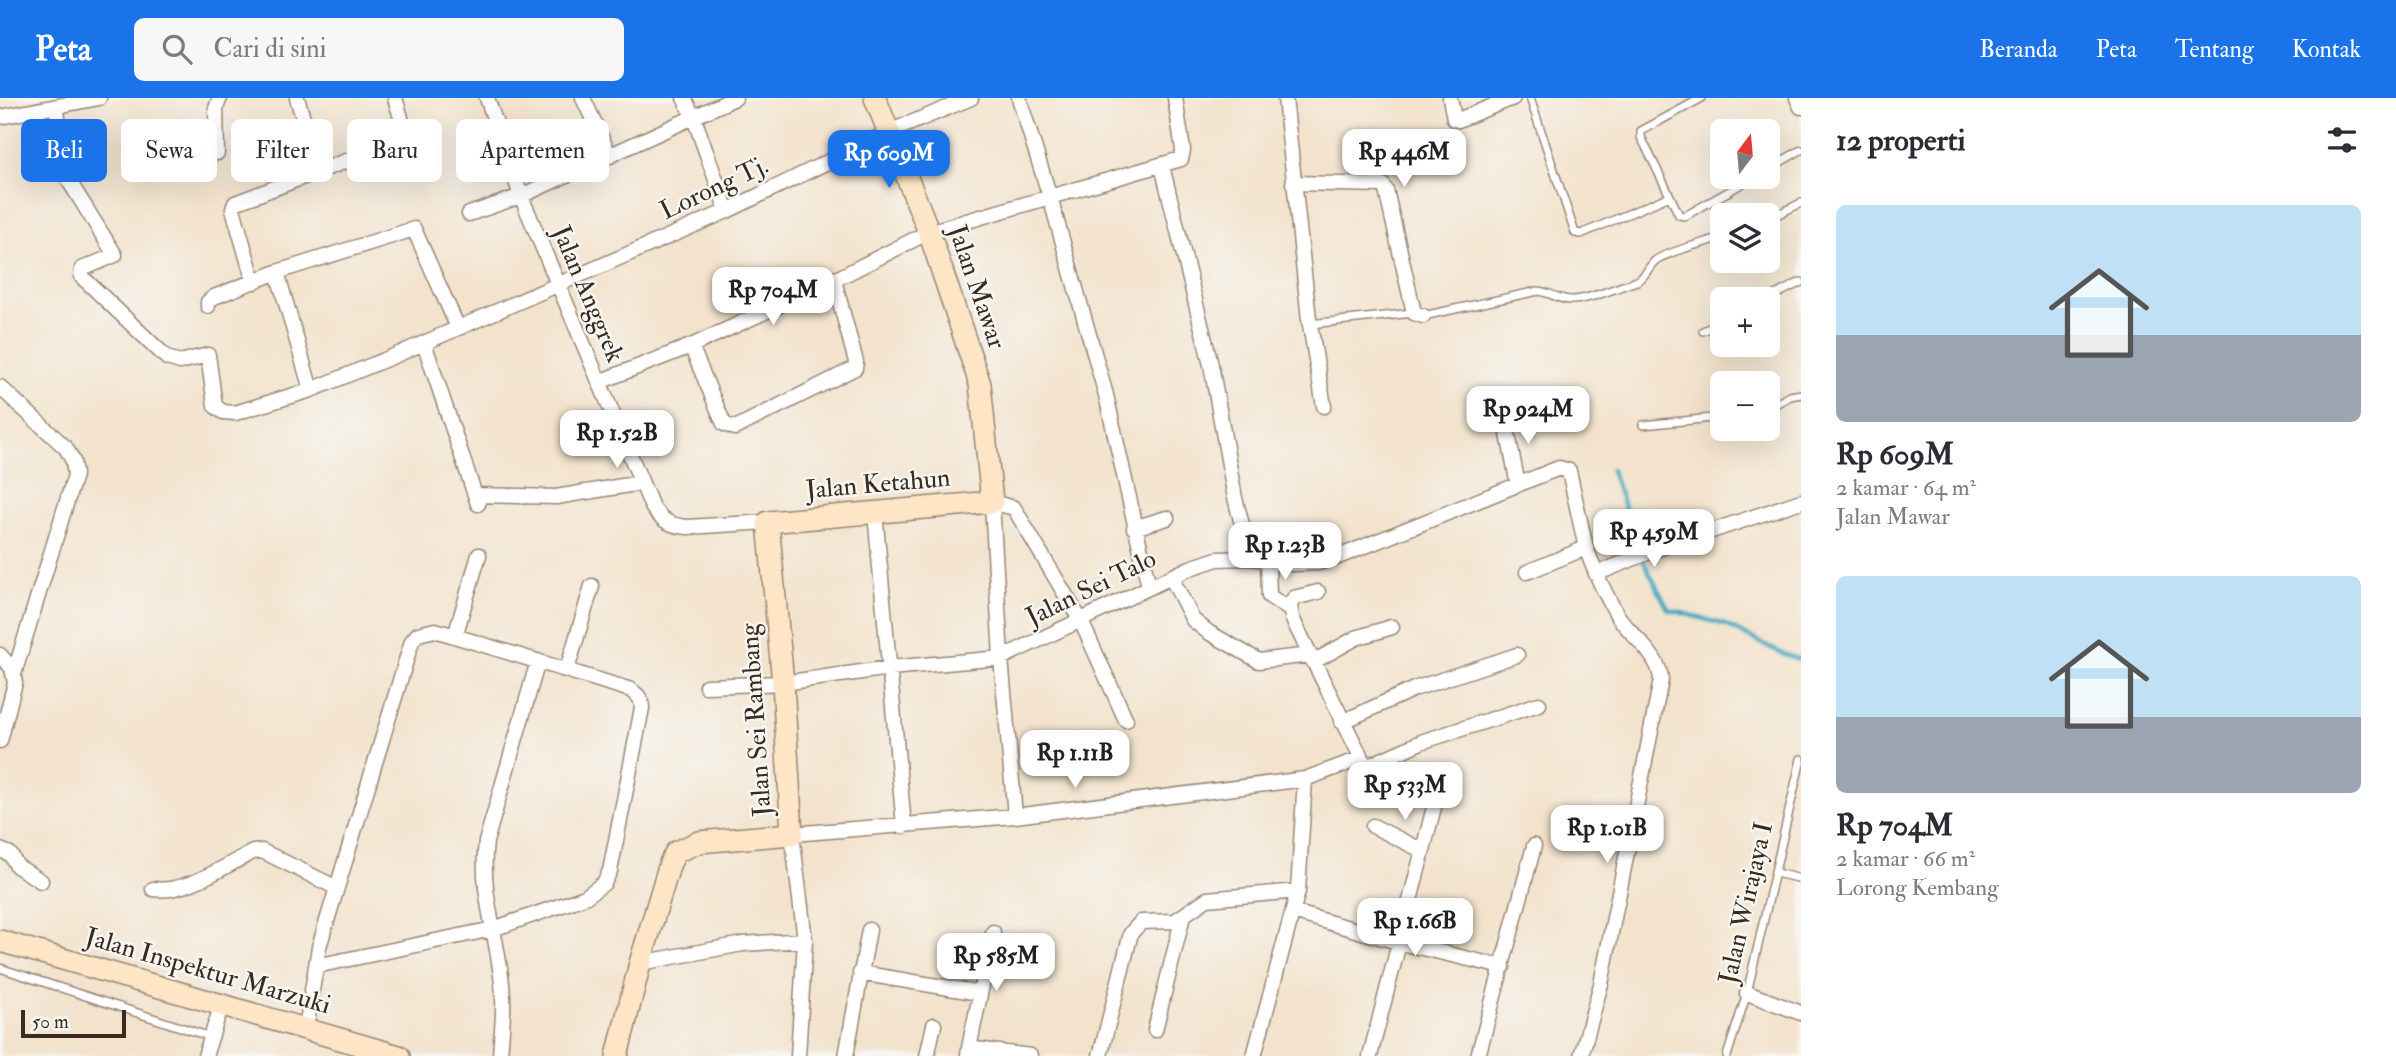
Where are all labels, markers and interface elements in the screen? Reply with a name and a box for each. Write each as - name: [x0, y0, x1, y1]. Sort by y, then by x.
- search box: [134, 18, 624, 81]
- text: Peta: [35, 29, 92, 70]
- icon: search: [158, 30, 196, 68]
- text: Cari di sini: [214, 33, 327, 65]
- text: Beranda: [1979, 34, 2058, 65]
- text: Peta: [2096, 34, 2137, 65]
- text: Tentang: [2175, 34, 2254, 65]
- text: Kontak: [2292, 34, 2361, 65]
- chip: Beli: [21, 119, 107, 182]
- chip: Sewa: [121, 119, 217, 182]
- chip: Filter: [231, 119, 333, 182]
- chip: Baru: [347, 119, 442, 182]
- chip: Apartemen: [456, 119, 609, 182]
- north arrow: [1710, 119, 1780, 189]
- map controls: [1710, 119, 1780, 441]
- icon: filters: [2323, 121, 2361, 159]
- text: 12 properti: [1836, 122, 1965, 159]
- pin: Rp 609M: [824, 130, 954, 190]
- pin: Rp 446M: [1339, 130, 1469, 189]
- text: Rp 446M: [1358, 137, 1450, 166]
- text: Rp 609M: [844, 138, 934, 167]
- street label: Lorong Tj.: [655, 149, 773, 227]
- button: layers: [1710, 203, 1780, 273]
- street label: Jalan Anggrek: [544, 220, 631, 368]
- street label: Jalan Mawar: [941, 220, 1013, 353]
- icon: home: [2036, 250, 2162, 376]
- pin: Rp 704M: [708, 268, 838, 327]
- text: Rp 704M: [728, 275, 818, 304]
- button: +: [1710, 287, 1780, 357]
- button: −: [1710, 371, 1780, 441]
- pin: Rp 924M: [1463, 386, 1593, 446]
- text: Rp 924M: [1482, 394, 1574, 423]
- pin: Rp 1.52B: [545, 410, 689, 470]
- text: Rp 1.52B: [576, 418, 658, 447]
- text: Rp 609M: [1836, 436, 1954, 473]
- street label: Jalan Ketahun: [803, 462, 952, 506]
- text: 2 kamar · 64 m²: [1836, 473, 1976, 502]
- text: Jalan Mawar: [1836, 502, 1950, 531]
- pin: Rp 459M: [1589, 510, 1719, 569]
- text: Rp 459M: [1609, 517, 1699, 546]
- pin: Rp 1.23B: [1213, 522, 1357, 582]
- text: Rp 1.23B: [1244, 530, 1326, 559]
- street label: Jalan Sei Talo: [1020, 543, 1161, 634]
- street label: Jalan Sei Rambang: [733, 621, 779, 819]
- icon: home: [2036, 621, 2162, 747]
- pin: Rp 1.11B: [1003, 730, 1147, 790]
- text: Rp 1.11B: [1036, 738, 1114, 767]
- pin: Rp 533M: [1340, 762, 1470, 822]
- text: Rp 533M: [1364, 770, 1446, 799]
- pin: Rp 1.01B: [1535, 806, 1679, 865]
- text: Rp 704M: [1836, 807, 1953, 844]
- text: Rp 1.01B: [1567, 813, 1647, 842]
- street label: Jalan Wirajaya I: [1712, 819, 1780, 988]
- text: 2 kamar · 66 m²: [1836, 844, 1975, 873]
- text: Lorong Kembang: [1836, 873, 1998, 902]
- pin: Rp 1.66B: [1343, 898, 1487, 958]
- text: Rp 1.66B: [1373, 906, 1457, 935]
- street label: Jalan Inspektur Marzuki: [80, 920, 334, 1022]
- pin: Rp 585M: [931, 934, 1061, 993]
- text: Rp 585M: [953, 941, 1039, 970]
- scale bar: [21, 1007, 126, 1039]
- text: 50 m: [32, 1010, 69, 1034]

